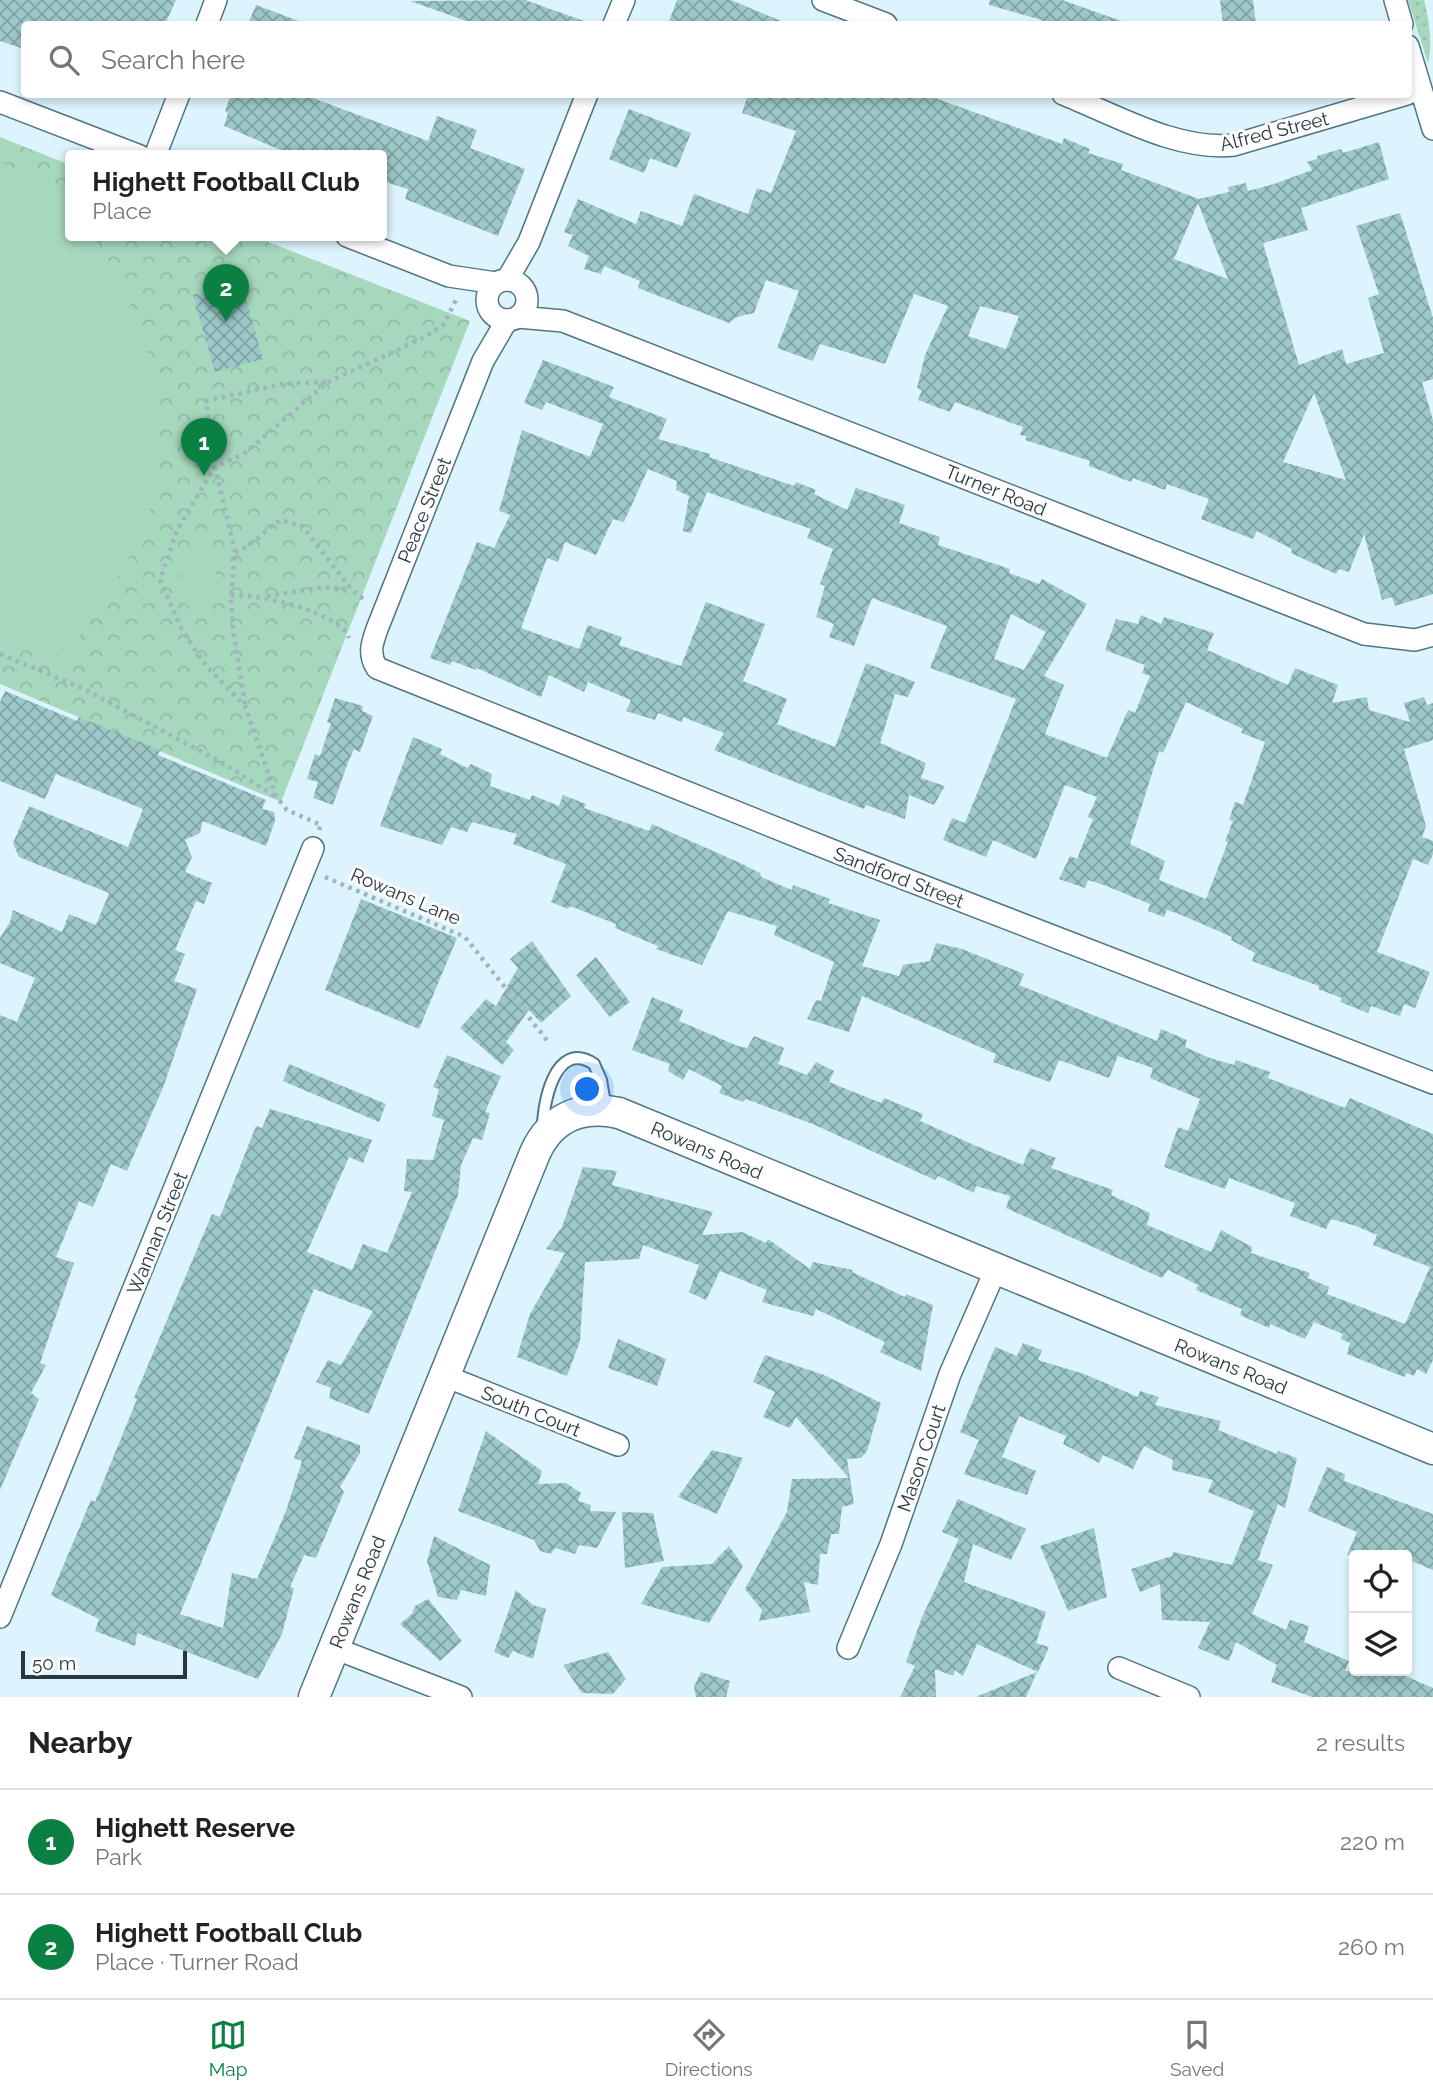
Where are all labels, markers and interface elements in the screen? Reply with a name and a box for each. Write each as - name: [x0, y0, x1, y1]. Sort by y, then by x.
- search box: [21, 21, 1412, 98]
- icon: search: [45, 41, 83, 79]
- text: Search here: [101, 45, 245, 75]
- street label: Alfred Street: [1217, 107, 1331, 155]
- popup: [65, 150, 387, 241]
- text: Highett Football Club: [92, 167, 360, 197]
- text: Place: [92, 197, 151, 224]
- pin: 2: [203, 264, 249, 322]
- pin: 1: [181, 418, 227, 476]
- street label: Peace Street: [393, 453, 455, 566]
- street label: Turner Road: [942, 460, 1050, 520]
- street label: Sandford Street: [831, 842, 968, 912]
- street label: Rowans Lane: [348, 863, 464, 929]
- your location: [570, 1072, 604, 1106]
- street label: Rowans Road: [648, 1117, 766, 1183]
- street label: Wannan Street: [122, 1168, 192, 1298]
- street label: Rowans Road: [1172, 1333, 1290, 1399]
- street label: South Court: [478, 1381, 584, 1441]
- street label: Mason Court: [892, 1401, 950, 1515]
- street label: Rowans Road: [324, 1533, 390, 1651]
- map controls: [1349, 1550, 1412, 1676]
- button: locate: [1349, 1550, 1412, 1613]
- button: layers: [1349, 1613, 1412, 1676]
- scale bar: [21, 1648, 187, 1680]
- text: 50 m: [32, 1652, 76, 1674]
- text: Nearby: [28, 1725, 132, 1760]
- text: 2 results: [1316, 1729, 1405, 1756]
- text: Highett Reserve: [95, 1813, 295, 1843]
- text: 1: [45, 1828, 57, 1855]
- text: 220 m: [1340, 1828, 1405, 1855]
- text: Park: [95, 1843, 142, 1870]
- text: Highett Football Club: [95, 1918, 362, 1948]
- text: 2: [45, 1933, 57, 1960]
- text: 260 m: [1338, 1933, 1405, 1960]
- text: Place · Turner Road: [95, 1948, 299, 1975]
- tab: Map: [209, 2016, 247, 2080]
- tab: Directions: [665, 2016, 753, 2080]
- tab: Saved: [1170, 2016, 1224, 2080]

